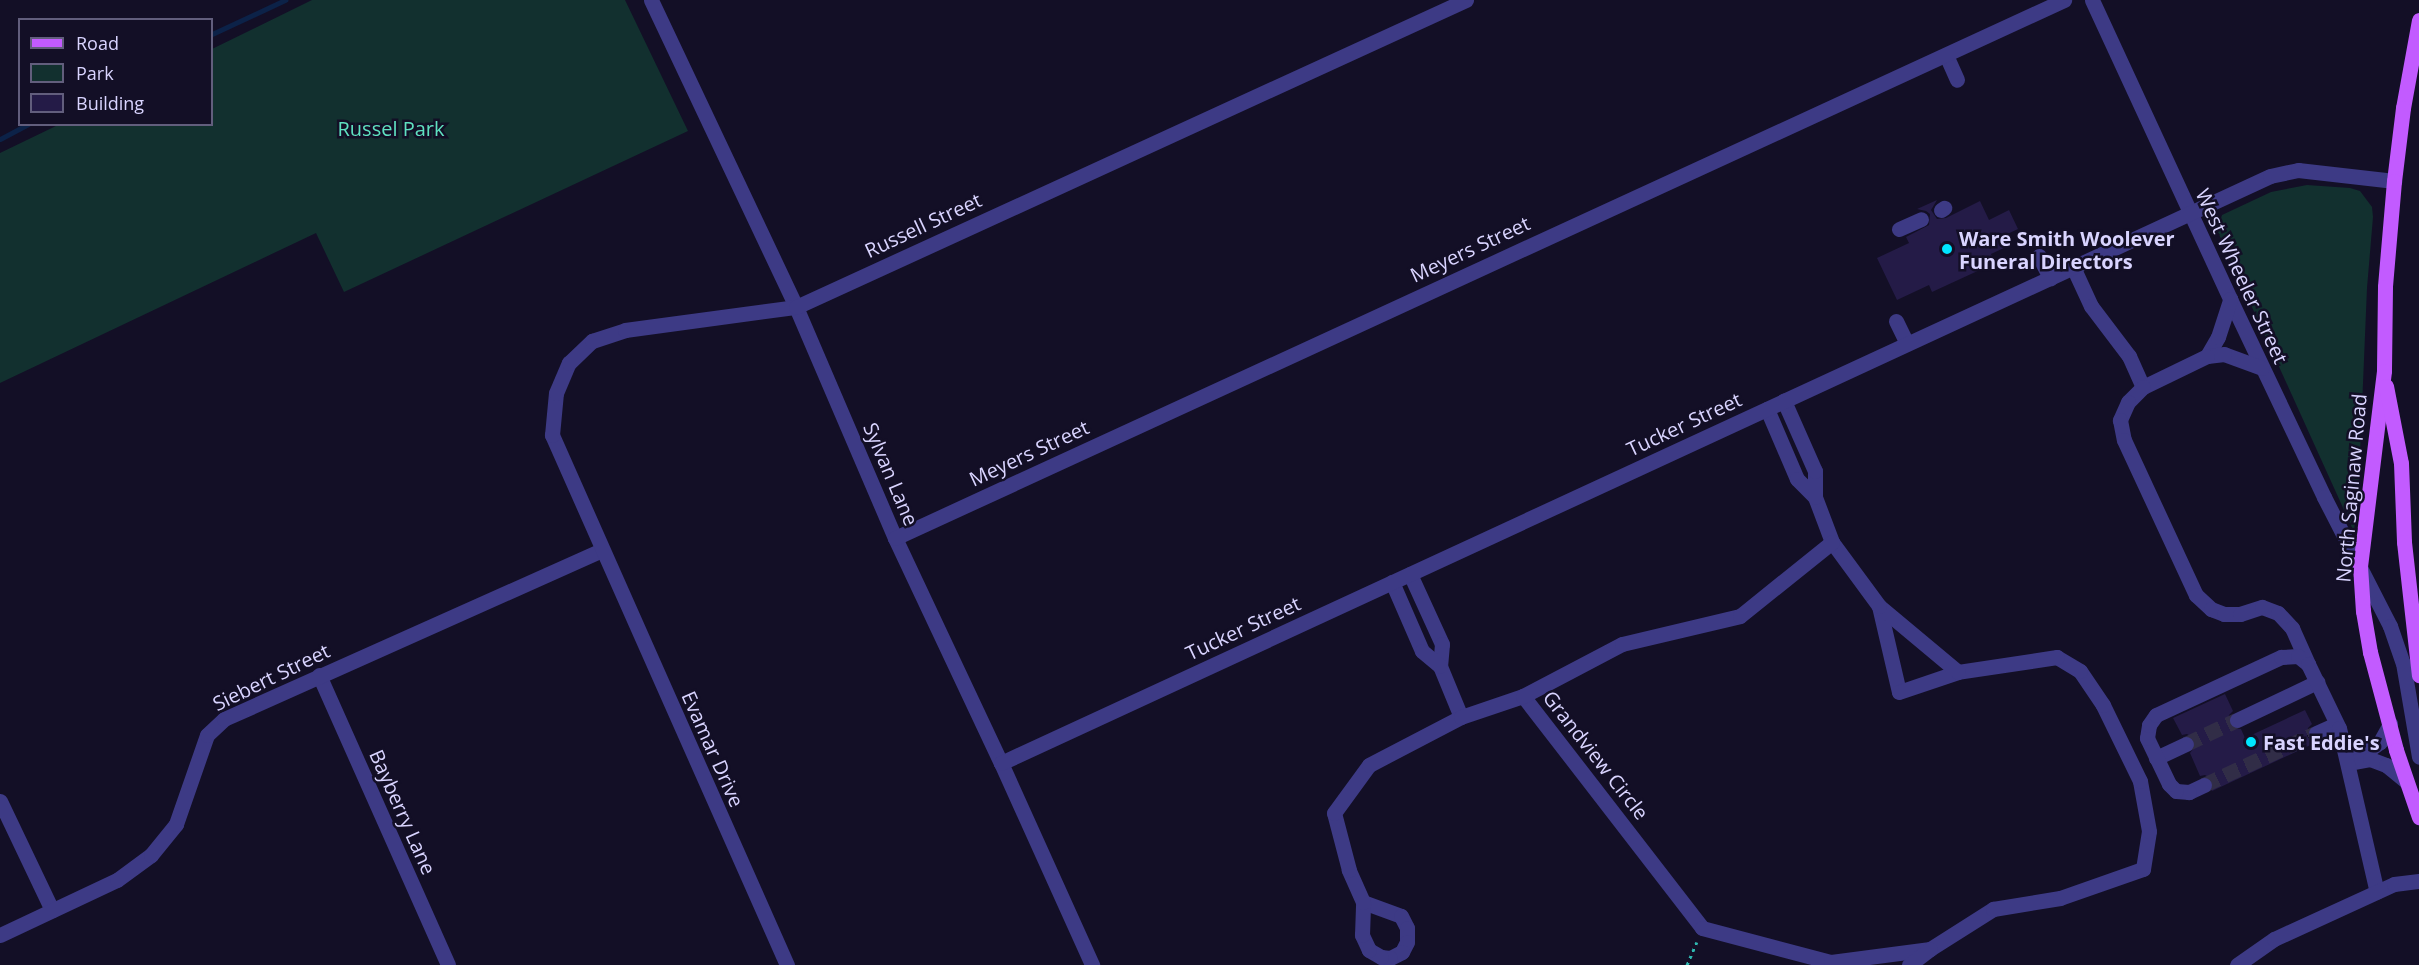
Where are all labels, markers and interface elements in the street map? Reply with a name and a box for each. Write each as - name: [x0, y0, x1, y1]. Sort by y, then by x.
- legend: [18, 18, 213, 126]
- text: Road: [76, 31, 119, 55]
- text: Park: [76, 61, 114, 85]
- text: Building: [76, 91, 144, 115]
- park label: Russel Park: [338, 116, 444, 140]
- street label: West Wheeler Street: [2191, 185, 2293, 367]
- street label: Russell Street: [861, 187, 985, 263]
- street label: Meyers Street: [1406, 211, 1534, 287]
- place label: Ware Smith Woolever Funeral Directors: [1959, 226, 2175, 273]
- marker: Ware Smith Woolever Funeral Directors: [1940, 242, 1954, 256]
- street label: Tucker Street: [1623, 387, 1745, 461]
- street label: North Saginaw Road: [2331, 392, 2371, 584]
- street label: Meyers Street: [965, 415, 1093, 491]
- street label: Sylvan Lane: [859, 419, 923, 529]
- street label: Tucker Street: [1182, 591, 1304, 665]
- street label: Siebert Street: [209, 638, 333, 716]
- street label: Grandview Circle: [1538, 686, 1654, 824]
- street label: Evamar Drive: [677, 687, 749, 811]
- place label: Fast Eddie's: [2263, 730, 2380, 754]
- marker: Fast Eddie's: [2244, 735, 2258, 749]
- street label: Bayberry Lane: [365, 746, 441, 878]

